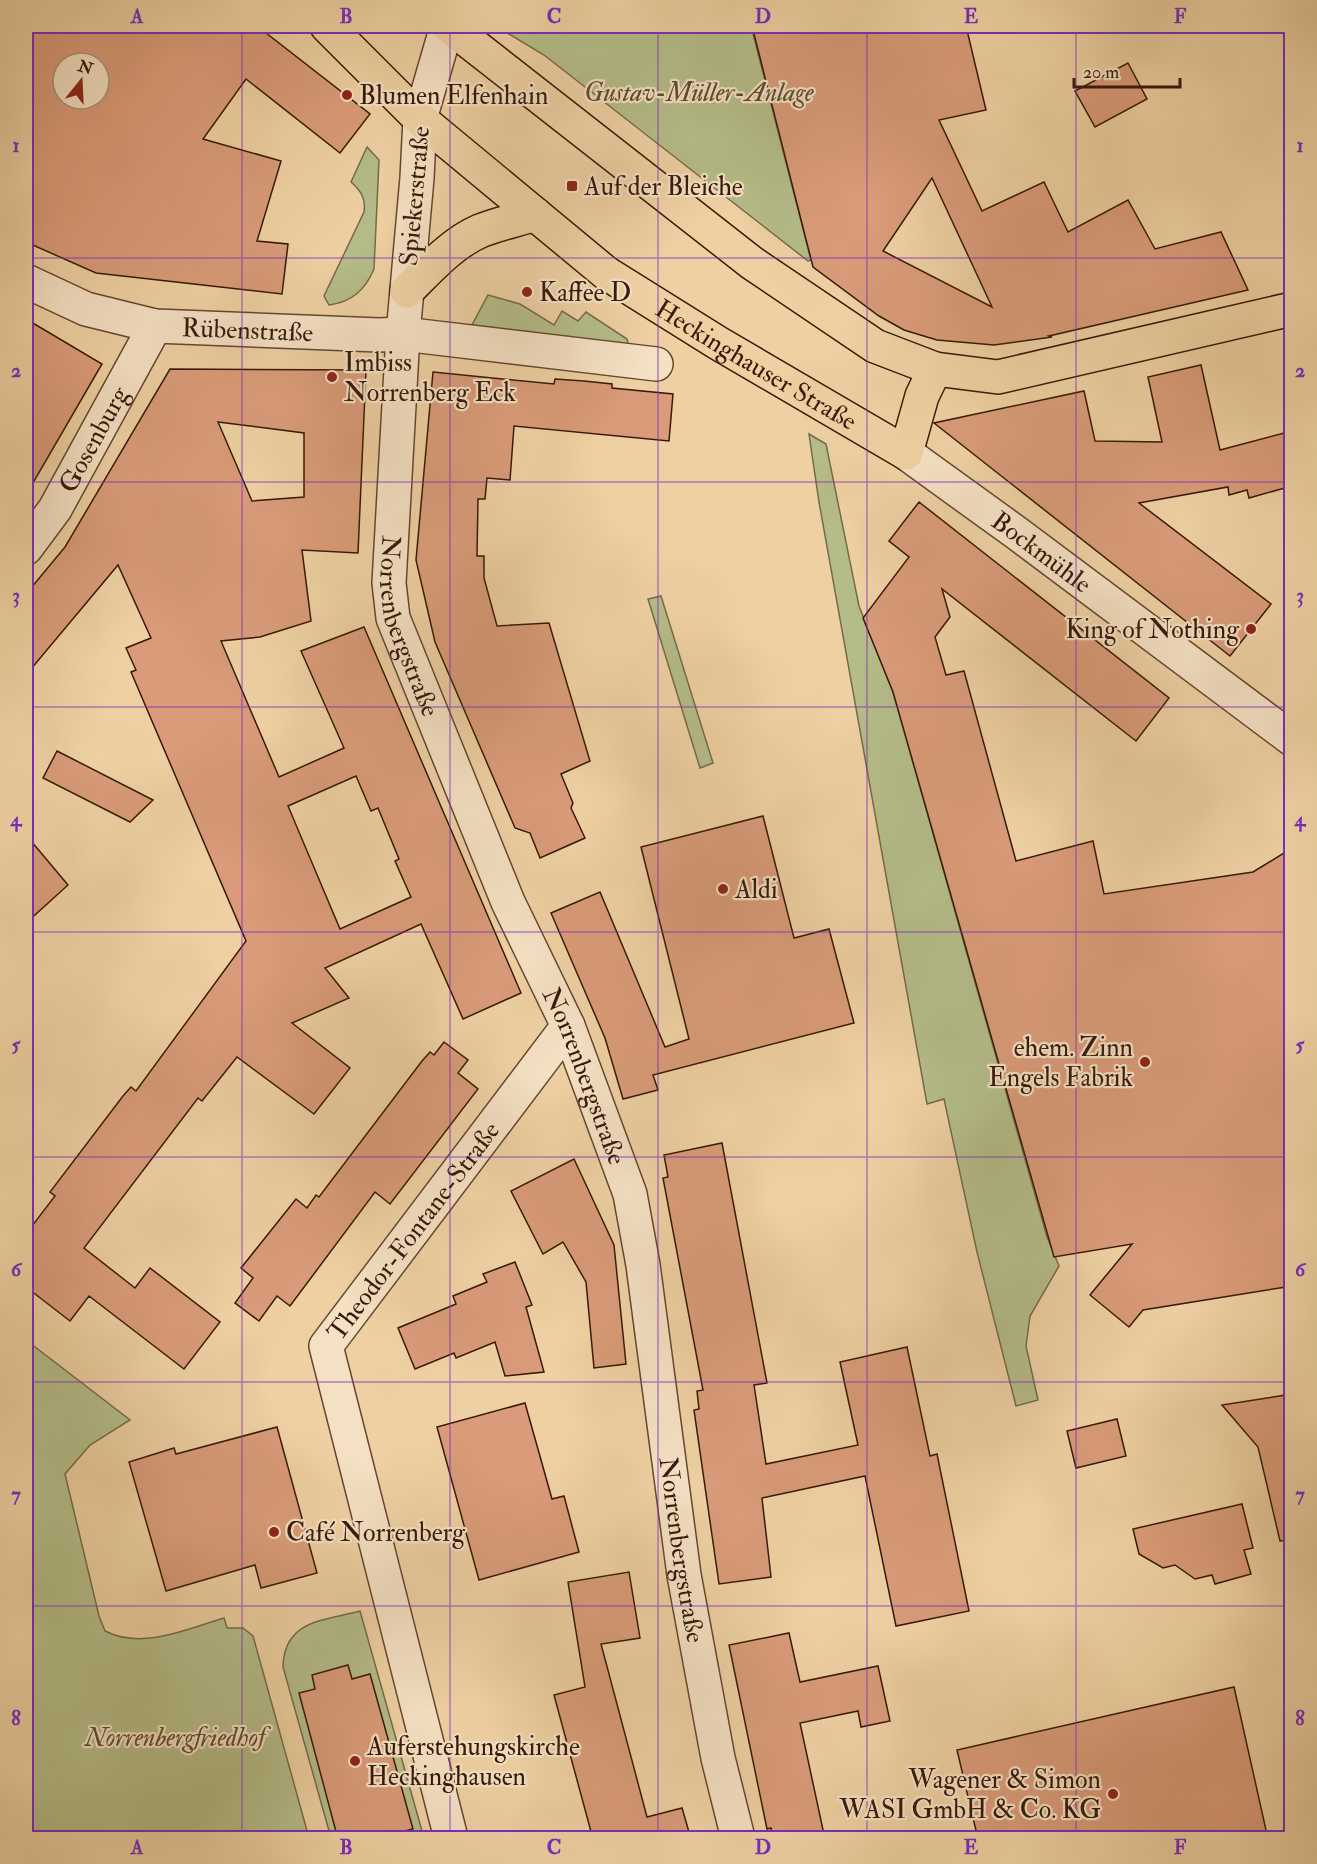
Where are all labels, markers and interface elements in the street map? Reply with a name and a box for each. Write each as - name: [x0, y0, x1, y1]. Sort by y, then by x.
- text: A: [130, 4, 144, 29]
- text: B: [339, 4, 353, 29]
- text: C: [547, 4, 561, 29]
- text: D: [755, 4, 771, 29]
- text: E: [964, 4, 979, 29]
- text: F: [1174, 4, 1187, 29]
- north arrow: [51, 51, 111, 111]
- scale bar: [1074, 51, 1180, 89]
- text: N: [74, 56, 96, 80]
- text: 20 m: [1083, 61, 1119, 84]
- park label: Gustav-Müller-Anlage: [584, 77, 814, 109]
- place label: Blumen Elfenhain: [359, 80, 548, 112]
- marker: Blumen Elfenhain: [340, 88, 354, 102]
- street label: Spiekerstraße: [393, 125, 438, 267]
- text: 1: [12, 133, 20, 158]
- text: 1: [1296, 133, 1304, 158]
- place label: Auf der Bleiche: [583, 171, 743, 203]
- marker: Auf der Bleiche: [565, 179, 579, 193]
- place label: Kaffee D: [539, 277, 631, 309]
- marker: Kaffee D: [520, 285, 534, 299]
- street label: Heckinghauser Straße: [649, 293, 862, 438]
- street label: Rübenstraße: [181, 312, 314, 349]
- place label: Imbiss Norrenberg Eck: [344, 347, 516, 409]
- text: 2: [11, 358, 21, 383]
- text: 2: [1295, 358, 1305, 383]
- marker: Imbiss Norrenberg Eck: [325, 370, 339, 384]
- street label: Gosenburg: [52, 380, 136, 498]
- street label: Bockmühle: [985, 505, 1098, 601]
- street label: Norrenbergstraße: [372, 534, 446, 721]
- text: 3: [12, 583, 20, 608]
- text: 3: [1296, 583, 1304, 608]
- place label: King of Nothing: [1065, 614, 1240, 646]
- marker: King of Nothing: [1244, 622, 1258, 636]
- text: 4: [10, 807, 23, 832]
- text: 4: [1294, 807, 1307, 832]
- place label: Aldi: [734, 874, 778, 906]
- marker: Aldi: [716, 882, 730, 896]
- street label: Norrenbergstraße: [535, 983, 633, 1169]
- text: 5: [12, 1032, 22, 1057]
- place label: ehem. Zinn Engels Fabrik: [988, 1032, 1134, 1094]
- text: 5: [1296, 1032, 1306, 1057]
- marker: ehem. Zinn Engels Fabrik: [1138, 1055, 1152, 1069]
- street label: Theodor-Fontane-Straße: [321, 1115, 507, 1347]
- text: 6: [11, 1257, 23, 1282]
- text: 6: [1295, 1257, 1307, 1282]
- street label: Norrenbergstraße: [652, 1455, 711, 1645]
- text: 7: [11, 1482, 21, 1507]
- text: 7: [1295, 1482, 1305, 1507]
- place label: Café Norrenberg: [286, 1517, 466, 1549]
- marker: Café Norrenberg: [267, 1525, 281, 1539]
- text: 8: [11, 1706, 21, 1731]
- text: 8: [1295, 1706, 1305, 1731]
- park label: Norrenbergfriedhof: [83, 1722, 272, 1754]
- place label: Auferstehungskirche Heckinghausen: [366, 1731, 580, 1793]
- marker: Auferstehungskirche Heckinghausen: [348, 1754, 362, 1768]
- place label: Wagener & Simon WASI GmbH & Co. KG: [838, 1764, 1101, 1826]
- marker: Wagener & Simon WASI GmbH & Co. KG: [1106, 1787, 1120, 1801]
- text: A: [130, 1835, 144, 1860]
- text: B: [339, 1835, 353, 1860]
- text: C: [547, 1835, 561, 1860]
- text: D: [755, 1835, 771, 1860]
- text: E: [964, 1835, 979, 1860]
- text: F: [1174, 1835, 1187, 1860]

